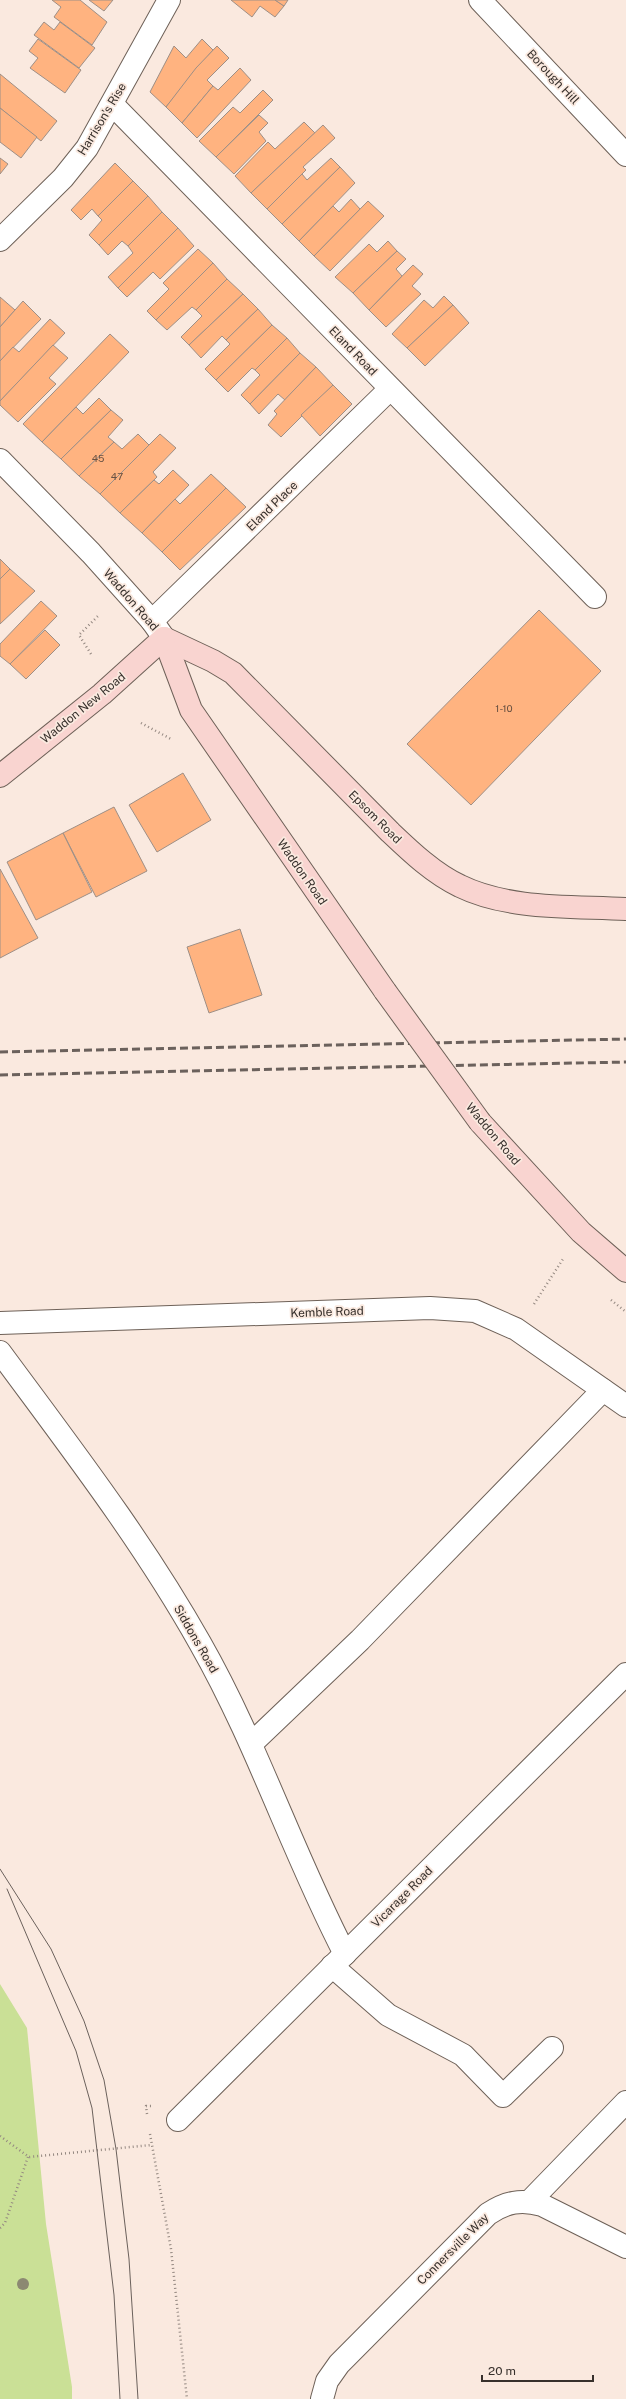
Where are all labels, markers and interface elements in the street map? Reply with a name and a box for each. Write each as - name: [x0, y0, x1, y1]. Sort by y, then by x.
- street label: Borough Hill: [524, 47, 582, 108]
- street label: Harrison's Rise: [75, 80, 129, 158]
- street label: Eland Road: [326, 324, 380, 378]
- house number: 45: [92, 452, 104, 464]
- house number: 47: [111, 470, 123, 482]
- street label: Eland Place: [244, 478, 301, 534]
- street label: Waddon Road: [100, 566, 162, 634]
- street label: Waddon New Road: [38, 670, 128, 746]
- house number: 1-10: [495, 702, 513, 714]
- street label: Epsom Road: [346, 788, 404, 846]
- street label: Waddon Road: [274, 836, 330, 908]
- street label: Waddon Road: [463, 1100, 523, 1168]
- street label: Kemble Road: [290, 1304, 364, 1320]
- street label: Siddons Road: [171, 1602, 221, 1676]
- street label: Vicarage Road: [369, 1864, 435, 1930]
- street label: Connersville Way: [414, 2210, 492, 2288]
- scale bar: [482, 2357, 593, 2383]
- text: 20 m: [488, 2364, 516, 2378]

